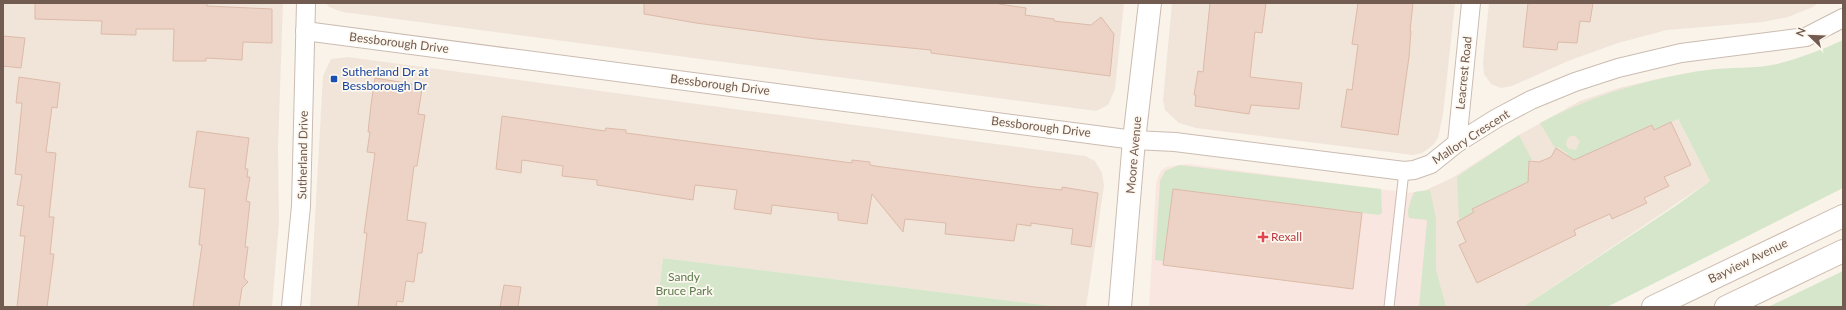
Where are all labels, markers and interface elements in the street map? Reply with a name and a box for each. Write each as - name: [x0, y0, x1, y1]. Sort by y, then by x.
- north arrow: [1790, 16, 1830, 56]
- text: N: [1793, 25, 1808, 38]
- street label: Bessborough Drive: [348, 29, 450, 56]
- street label: Leacrest Road: [1452, 36, 1475, 110]
- place label: Sutherland Dr at Bessborough Dr: [342, 64, 429, 93]
- street label: Bessborough Drive: [669, 71, 771, 98]
- marker: Sutherland Dr at Bessborough Dr: [329, 74, 339, 84]
- street label: Mallory Crescent: [1429, 106, 1513, 167]
- street label: Sutherland Drive: [294, 111, 311, 199]
- street label: Bessborough Drive: [990, 113, 1092, 140]
- street label: Moore Avenue: [1123, 116, 1144, 194]
- place label: Rexall: [1271, 229, 1302, 244]
- marker: Rexall: [1258, 232, 1268, 242]
- street label: Bayview Avenue: [1706, 235, 1790, 286]
- park label: Sandy Bruce Park: [655, 269, 713, 298]

